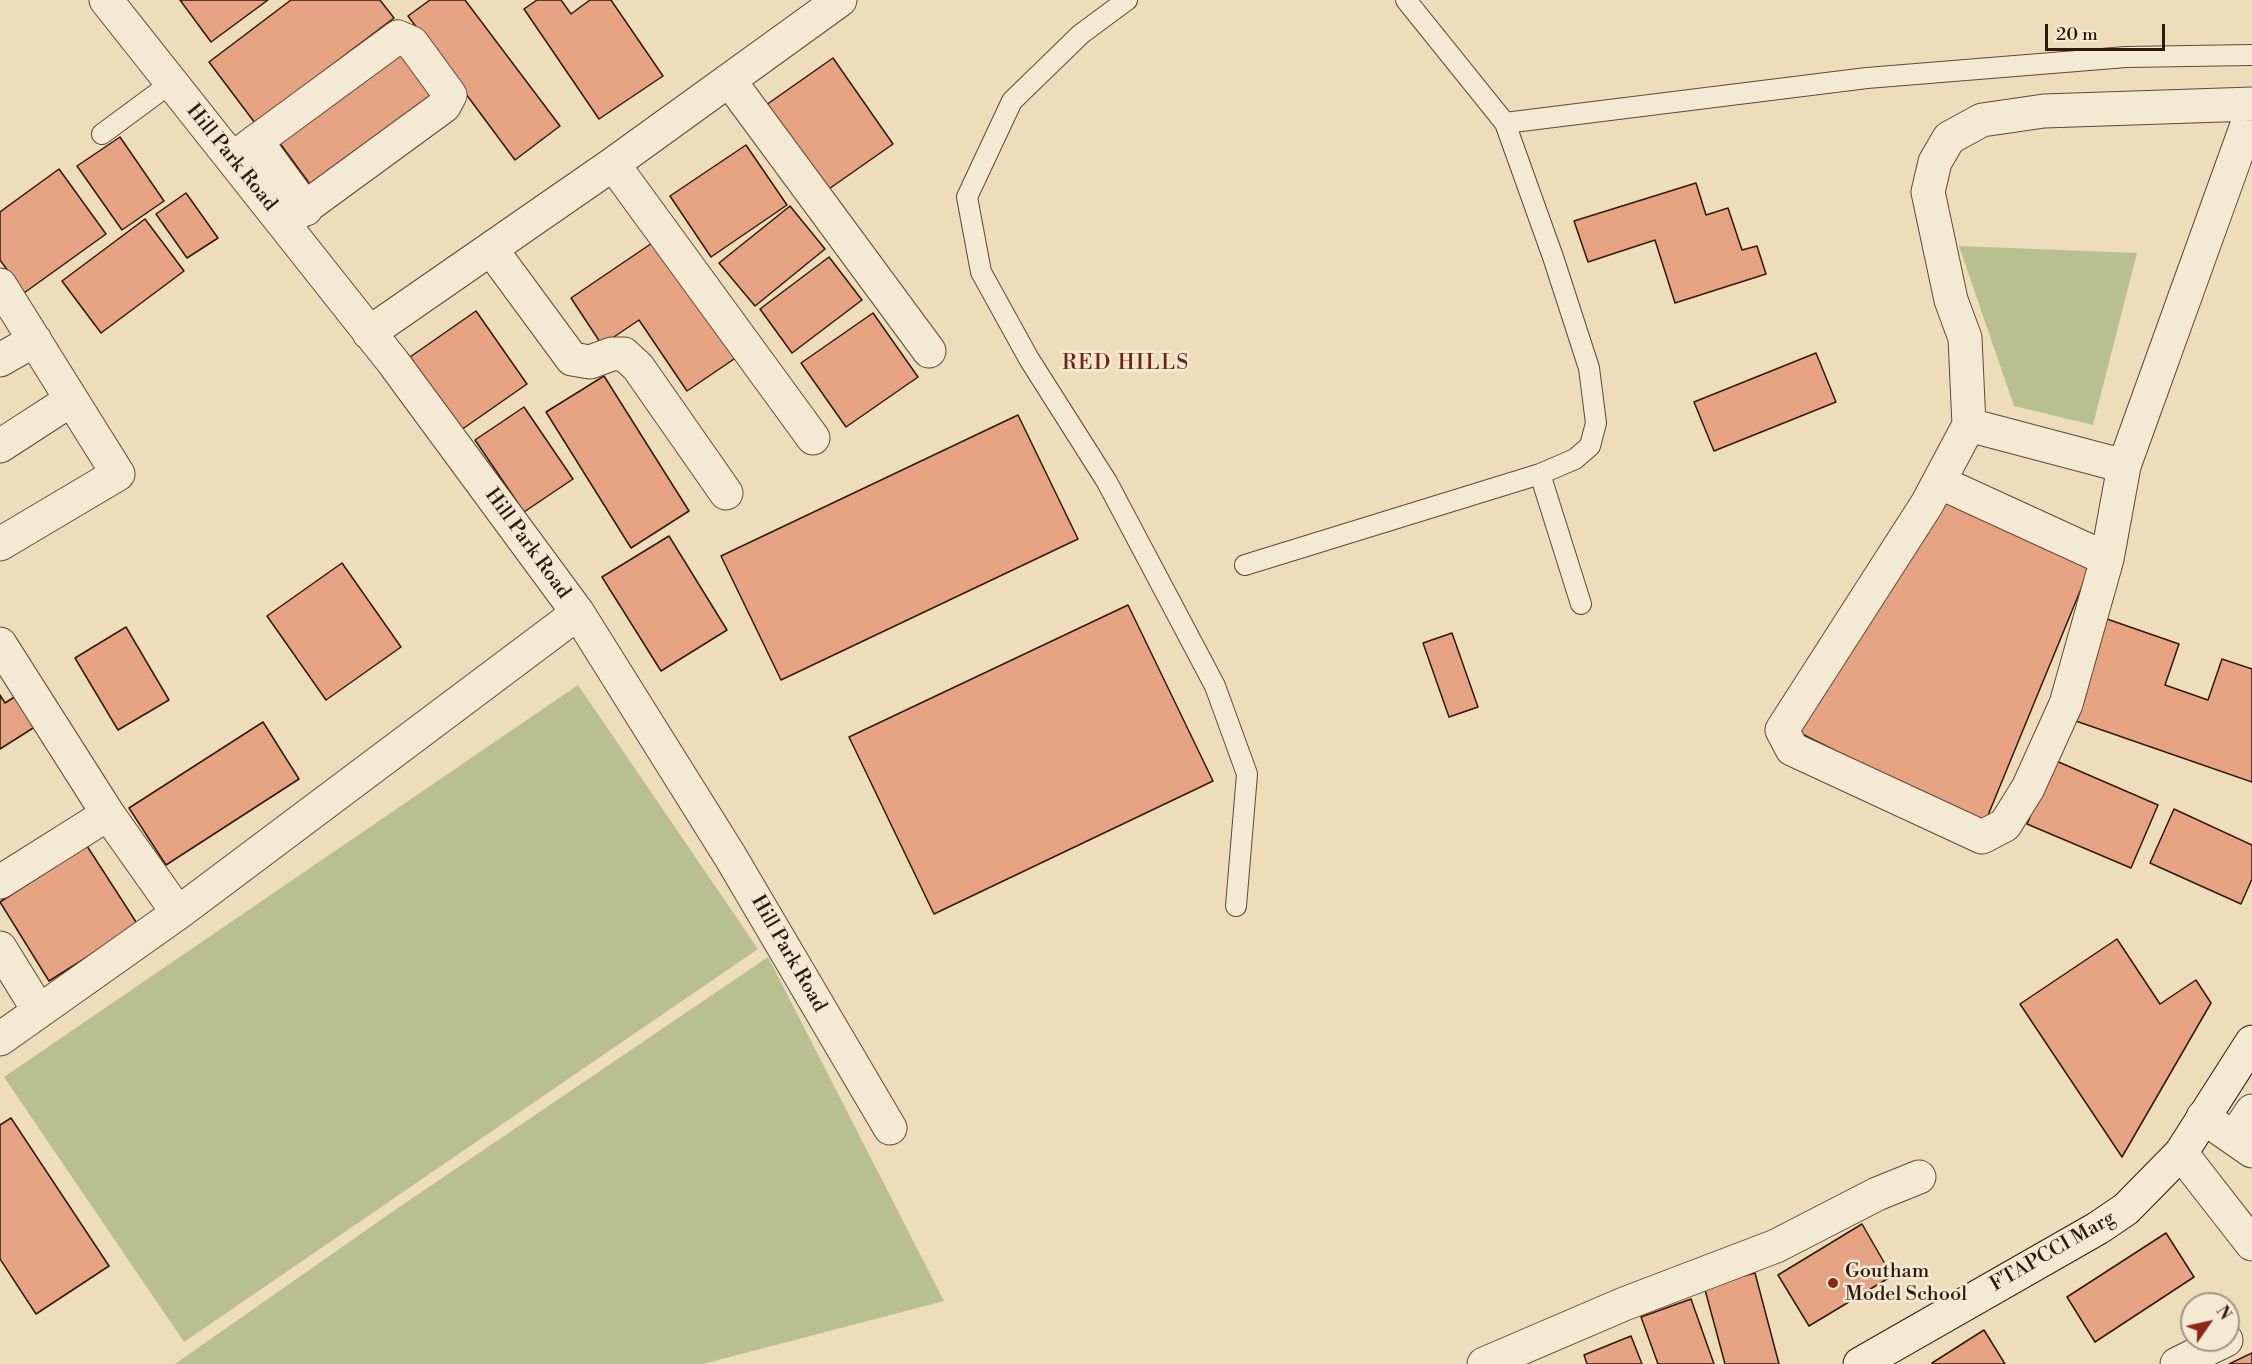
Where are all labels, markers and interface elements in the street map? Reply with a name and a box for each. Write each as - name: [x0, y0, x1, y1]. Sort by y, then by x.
- scale bar: [2048, 12, 2168, 50]
- text: 20 m: [2056, 23, 2098, 46]
- street label: Hill Park Road: [181, 100, 281, 216]
- district label: RED HILLS: [1062, 351, 1190, 377]
- street label: Hill Park Road: [479, 484, 575, 604]
- street label: Hill Park Road: [745, 891, 831, 1017]
- street label: FTAPCCI Marg: [1986, 1207, 2120, 1297]
- place label: Goutham Model School: [1845, 1260, 1967, 1307]
- marker: Goutham Model School: [1826, 1276, 1840, 1290]
- north arrow: [2180, 1292, 2240, 1352]
- text: N: [2211, 1302, 2235, 1324]

